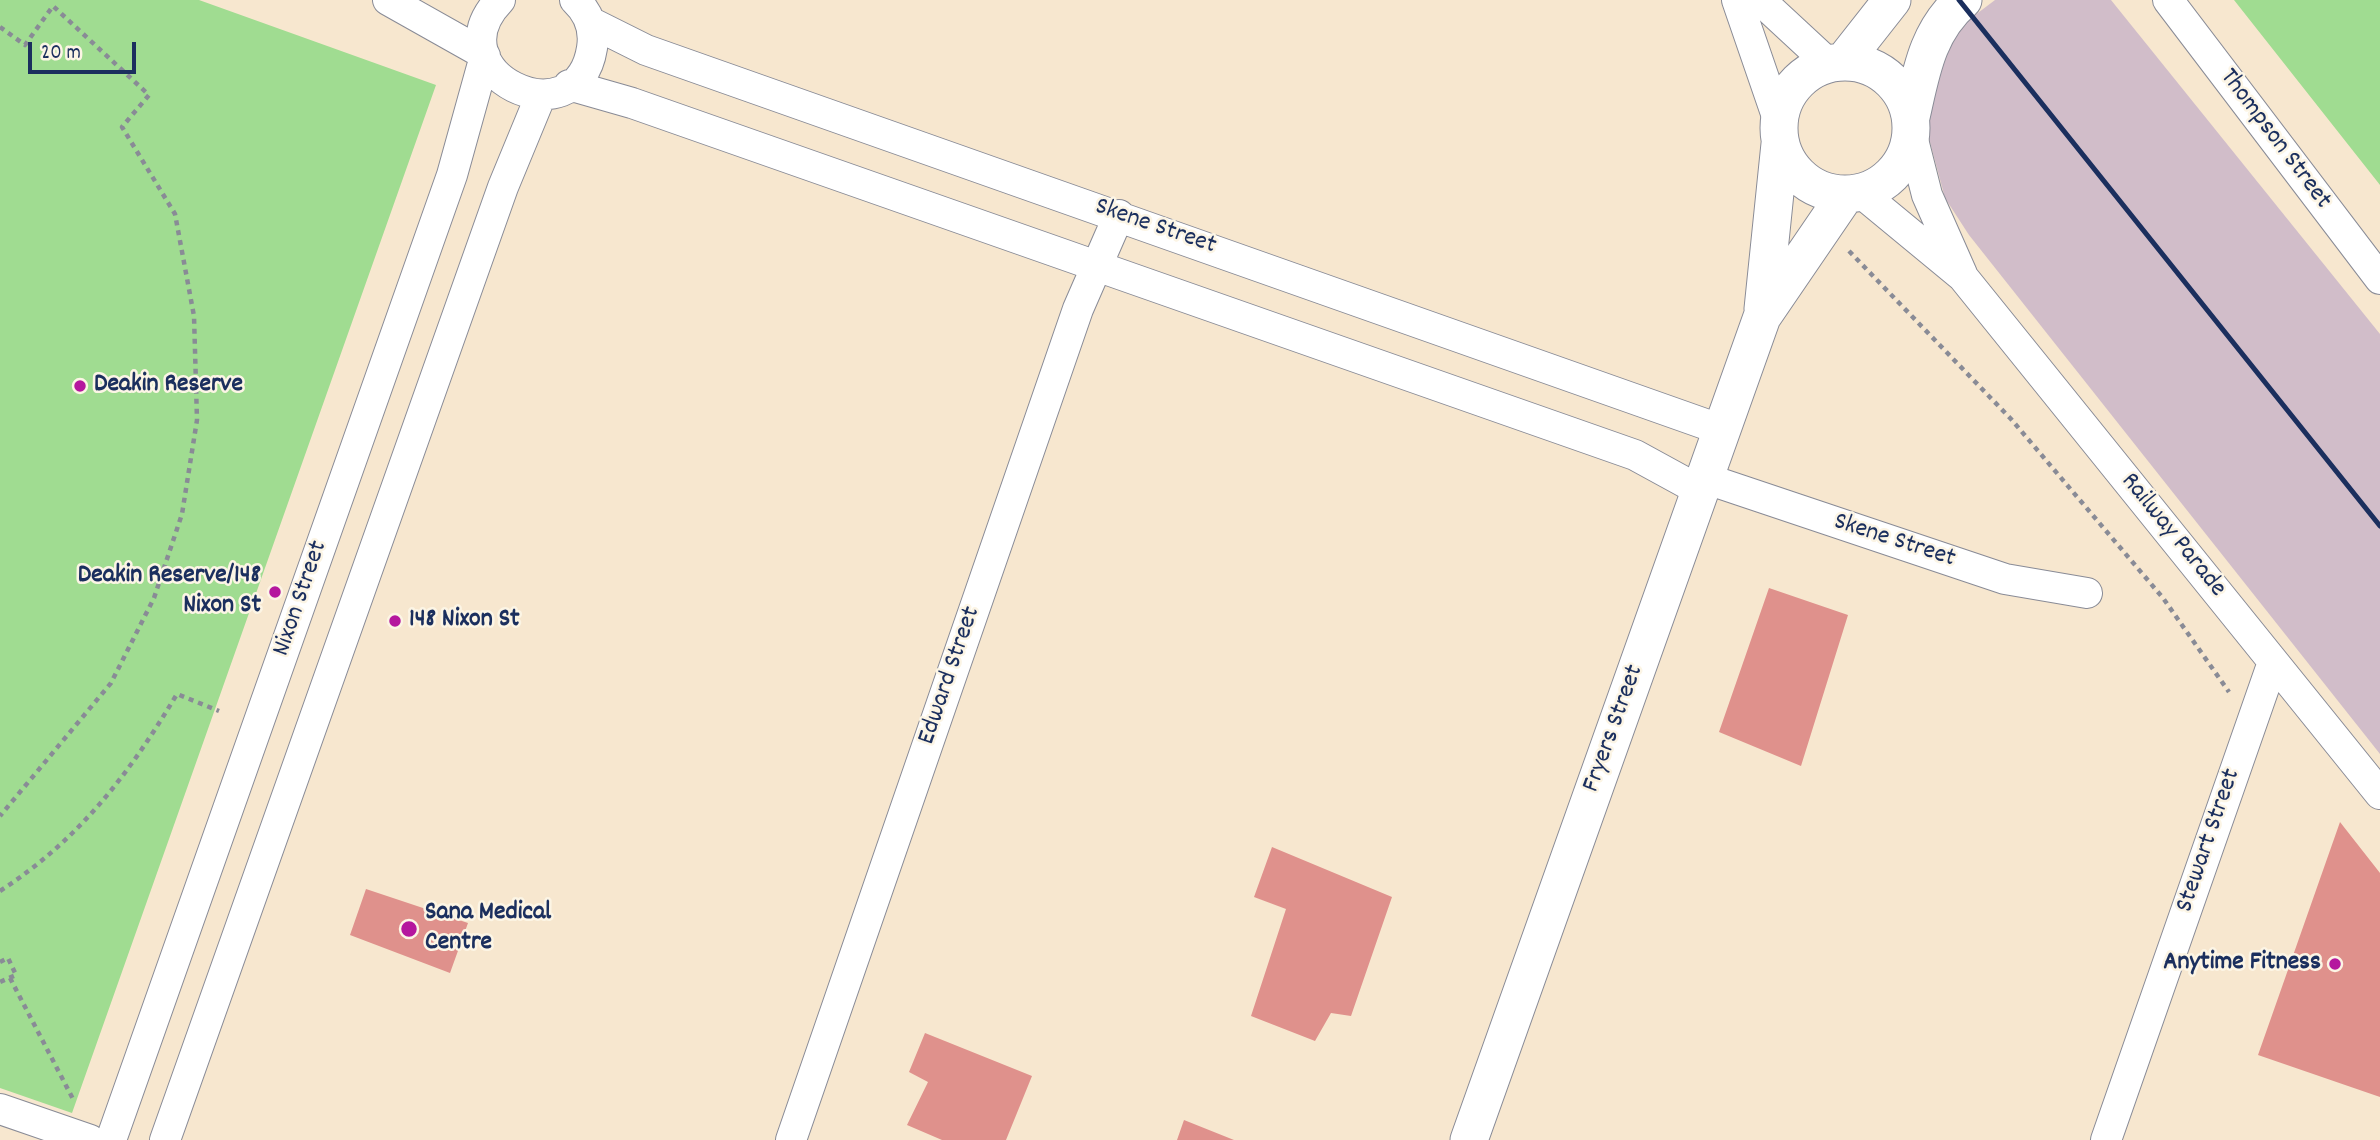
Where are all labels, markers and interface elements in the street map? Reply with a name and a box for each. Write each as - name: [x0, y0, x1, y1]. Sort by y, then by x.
- scale bar: [32, 28, 140, 72]
- text: 20 m: [41, 39, 81, 69]
- street label: Thompson Street: [2211, 64, 2337, 216]
- street label: Skene Street: [1090, 193, 1220, 263]
- place label: Deakin Reserve: [94, 370, 243, 402]
- marker: Deakin Reserve: [72, 378, 88, 394]
- street label: Railway Parade: [2112, 468, 2232, 604]
- street label: Skene Street: [1829, 508, 1959, 576]
- street label: Nixon Street: [268, 537, 336, 661]
- place label: Deakin Reserve/148 Nixon St: [78, 561, 261, 622]
- marker: Deakin Reserve/148 Nixon St: [267, 584, 283, 600]
- street label: Edward Street: [913, 603, 989, 749]
- place label: 148 Nixon St: [409, 605, 520, 637]
- marker: 148 Nixon St: [387, 613, 403, 629]
- street label: Fryers Street: [1578, 661, 1652, 797]
- street label: Stewart Street: [2171, 765, 2249, 917]
- place label: Sana Medical Centre: [425, 898, 551, 960]
- marker: Sana Medical Centre: [399, 919, 419, 939]
- place label: Anytime Fitness: [2163, 948, 2321, 980]
- marker: Anytime Fitness: [2327, 956, 2343, 972]

